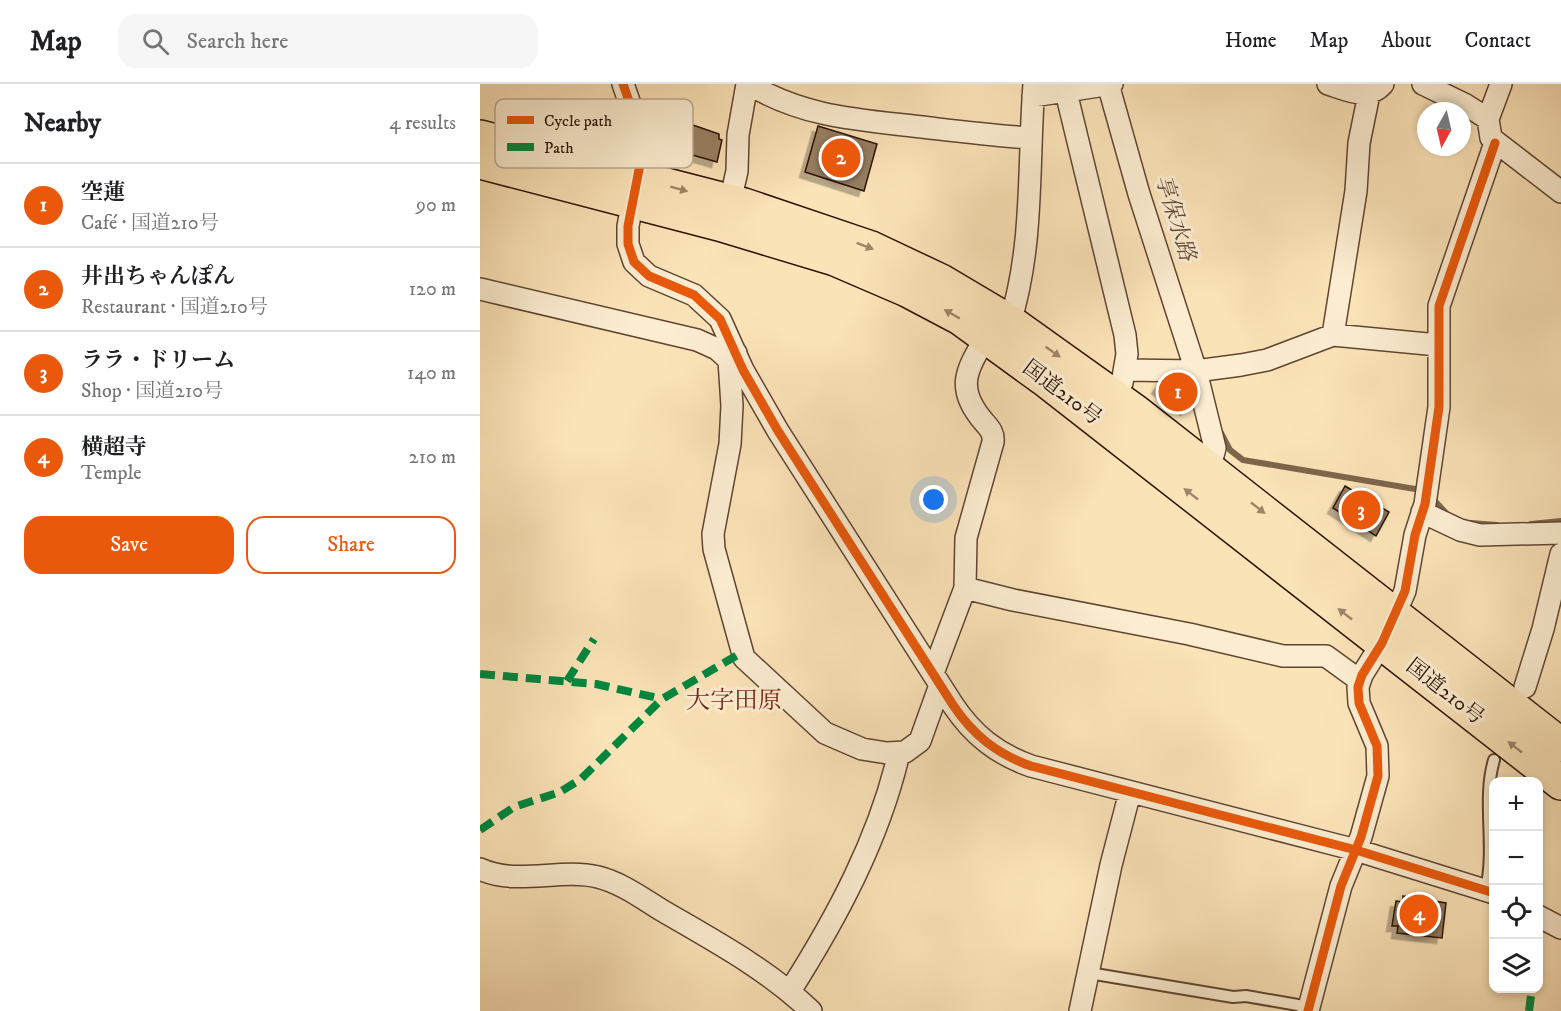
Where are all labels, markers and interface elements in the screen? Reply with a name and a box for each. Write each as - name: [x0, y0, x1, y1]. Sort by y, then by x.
- search box: [118, 14, 538, 68]
- text: Map: [30, 24, 82, 59]
- icon: search: [139, 25, 172, 58]
- text: Search here: [187, 28, 288, 55]
- text: Home: [1225, 28, 1277, 54]
- text: Map: [1310, 28, 1348, 54]
- text: About: [1381, 28, 1432, 54]
- text: Contact: [1465, 28, 1531, 54]
- legend: [495, 99, 693, 168]
- north arrow: [1417, 102, 1471, 156]
- text: Nearby: [24, 107, 101, 140]
- text: 4 results: [389, 111, 456, 136]
- text: Cycle path: [544, 111, 613, 131]
- pin: 2: [822, 136, 860, 181]
- text: Path: [544, 138, 574, 158]
- water label: 享保水路: [1149, 172, 1201, 266]
- text: 空蓮: [81, 179, 125, 206]
- one-way arrow: [670, 184, 688, 194]
- text: 1: [40, 193, 47, 218]
- text: 90 m: [416, 193, 456, 218]
- text: Café · 国道210号: [81, 211, 219, 236]
- one-way arrow: [856, 241, 874, 251]
- text: 井出ちゃんぽん: [81, 263, 235, 290]
- text: 2: [39, 277, 48, 302]
- text: 120 m: [409, 277, 456, 302]
- text: Restaurant · 国道210号: [81, 295, 268, 320]
- one-way arrow: [943, 309, 960, 319]
- one-way arrow: [1044, 346, 1060, 358]
- text: ララ・ドリーム: [81, 347, 235, 374]
- street label: 国道210号: [1017, 355, 1107, 431]
- text: 3: [40, 361, 47, 386]
- text: 140 m: [407, 361, 456, 386]
- pin: 1: [1158, 370, 1198, 414]
- text: Shop · 国道210号: [81, 379, 223, 404]
- text: 横超寺: [81, 434, 147, 461]
- text: 4: [38, 445, 49, 470]
- text: 210 m: [409, 445, 456, 470]
- text: Temple: [81, 461, 142, 486]
- your location: [919, 485, 948, 514]
- one-way arrow: [1184, 488, 1199, 500]
- pin: 3: [1342, 488, 1380, 532]
- one-way arrow: [1250, 502, 1266, 515]
- button: Save: [24, 516, 234, 574]
- button: Share: [246, 516, 456, 574]
- one-way arrow: [1337, 607, 1353, 620]
- street label: 国道210号: [1401, 653, 1489, 731]
- district label: 大字田原: [686, 686, 782, 716]
- one-way arrow: [1507, 740, 1523, 753]
- map controls: [1489, 777, 1543, 993]
- button: +: [1489, 777, 1543, 831]
- button: −: [1489, 831, 1543, 885]
- button: locate: [1489, 885, 1543, 939]
- pin: 4: [1400, 892, 1438, 936]
- button: layers: [1489, 939, 1543, 993]

